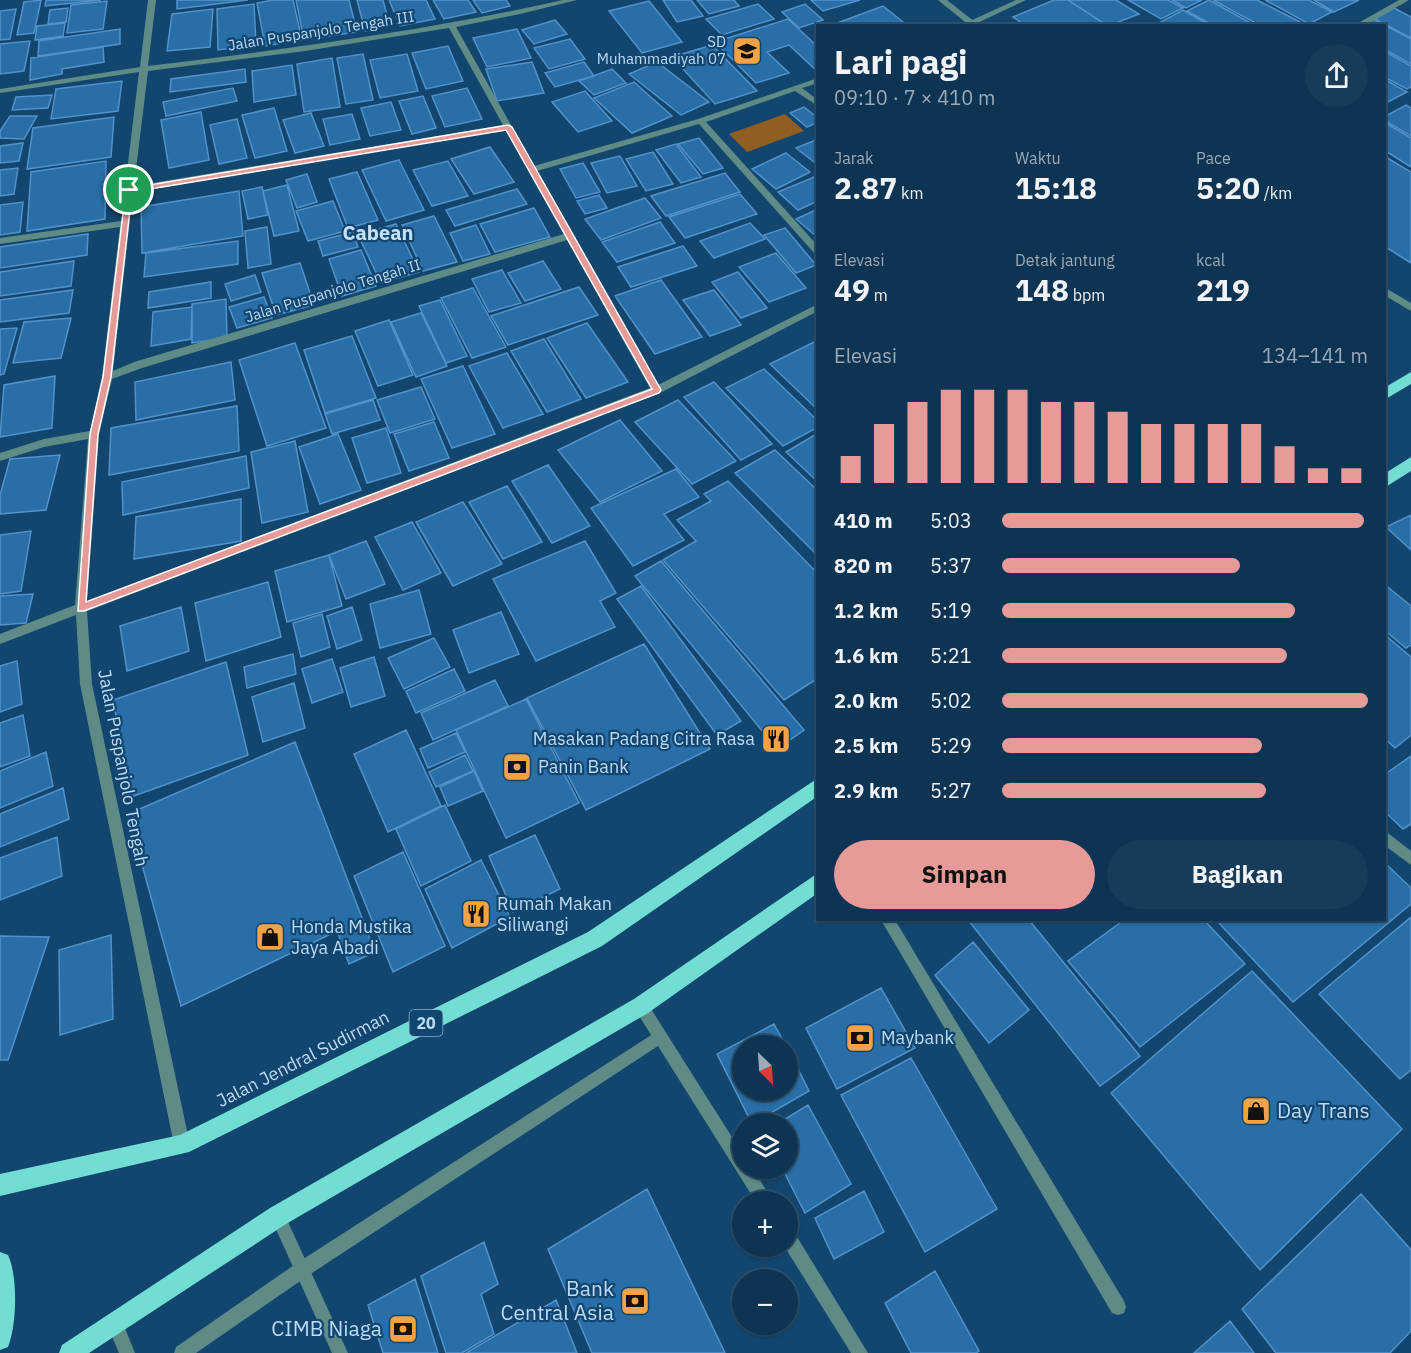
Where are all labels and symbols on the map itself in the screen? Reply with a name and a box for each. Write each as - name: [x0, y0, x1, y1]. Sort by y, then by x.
- street label: Jalan Puspanjolo Tengah III: [226, 6, 415, 55]
- place label: SD Muhammadiyah 07: [597, 32, 726, 68]
- school or university icon: SD Muhammadiyah 07: [731, 35, 763, 67]
- pin: [103, 164, 154, 215]
- district label: Cabean: [342, 219, 414, 246]
- street label: Jalan Puspanjolo Tengah II: [243, 255, 423, 326]
- street label: Jalan Puspanjolo Tengah: [93, 667, 154, 868]
- restaurant icon: Masakan Padang Citra Rasa: [760, 723, 792, 755]
- place label: Masakan Padang Citra Rasa: [533, 727, 755, 750]
- bank icon: Panin Bank: [501, 751, 533, 783]
- place label: Panin Bank: [538, 755, 629, 778]
- place label: Rumah Makan Siliwangi: [497, 892, 612, 936]
- restaurant icon: Rumah Makan Siliwangi: [460, 898, 492, 930]
- place label: Honda Mustika Jaya Abadi: [291, 915, 412, 959]
- shop icon: Honda Mustika Jaya Abadi: [254, 921, 286, 953]
- street label: Jalan Jendral Sudirman: [213, 1005, 393, 1112]
- road number: 20: [410, 1010, 442, 1036]
- bank icon: Maybank: [844, 1022, 876, 1054]
- place label: Maybank: [881, 1026, 954, 1049]
- north arrow: [732, 1035, 798, 1101]
- shop icon: Day Trans: [1240, 1095, 1272, 1127]
- place label: Day Trans: [1277, 1096, 1370, 1124]
- place label: Bank Central Asia: [500, 1274, 614, 1326]
- bank icon: Bank Central Asia: [619, 1285, 651, 1317]
- bank icon: CIMB Niaga: [387, 1313, 419, 1345]
- place label: CIMB Niaga: [271, 1314, 382, 1342]

